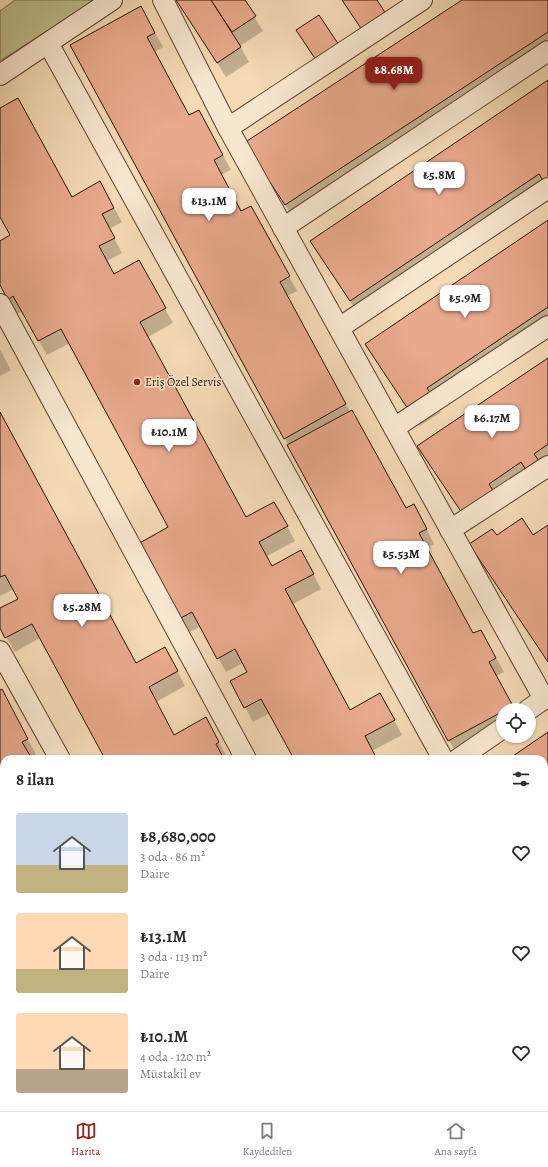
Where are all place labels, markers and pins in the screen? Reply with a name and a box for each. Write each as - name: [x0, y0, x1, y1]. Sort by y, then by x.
- pin: ₺8.68M: [361, 57, 427, 91]
- pin: ₺5.8M: [411, 162, 467, 196]
- pin: ₺13.1M: [176, 188, 242, 222]
- pin: ₺5.9M: [437, 285, 493, 319]
- place label: Eriş Özel Servis: [145, 374, 221, 390]
- marker: Eriş Özel Servis: [132, 377, 142, 387]
- pin: ₺6.17M: [459, 405, 525, 439]
- pin: ₺10.1M: [136, 419, 202, 453]
- pin: ₺5.53M: [368, 541, 434, 575]
- pin: ₺5.28M: [49, 594, 115, 628]

